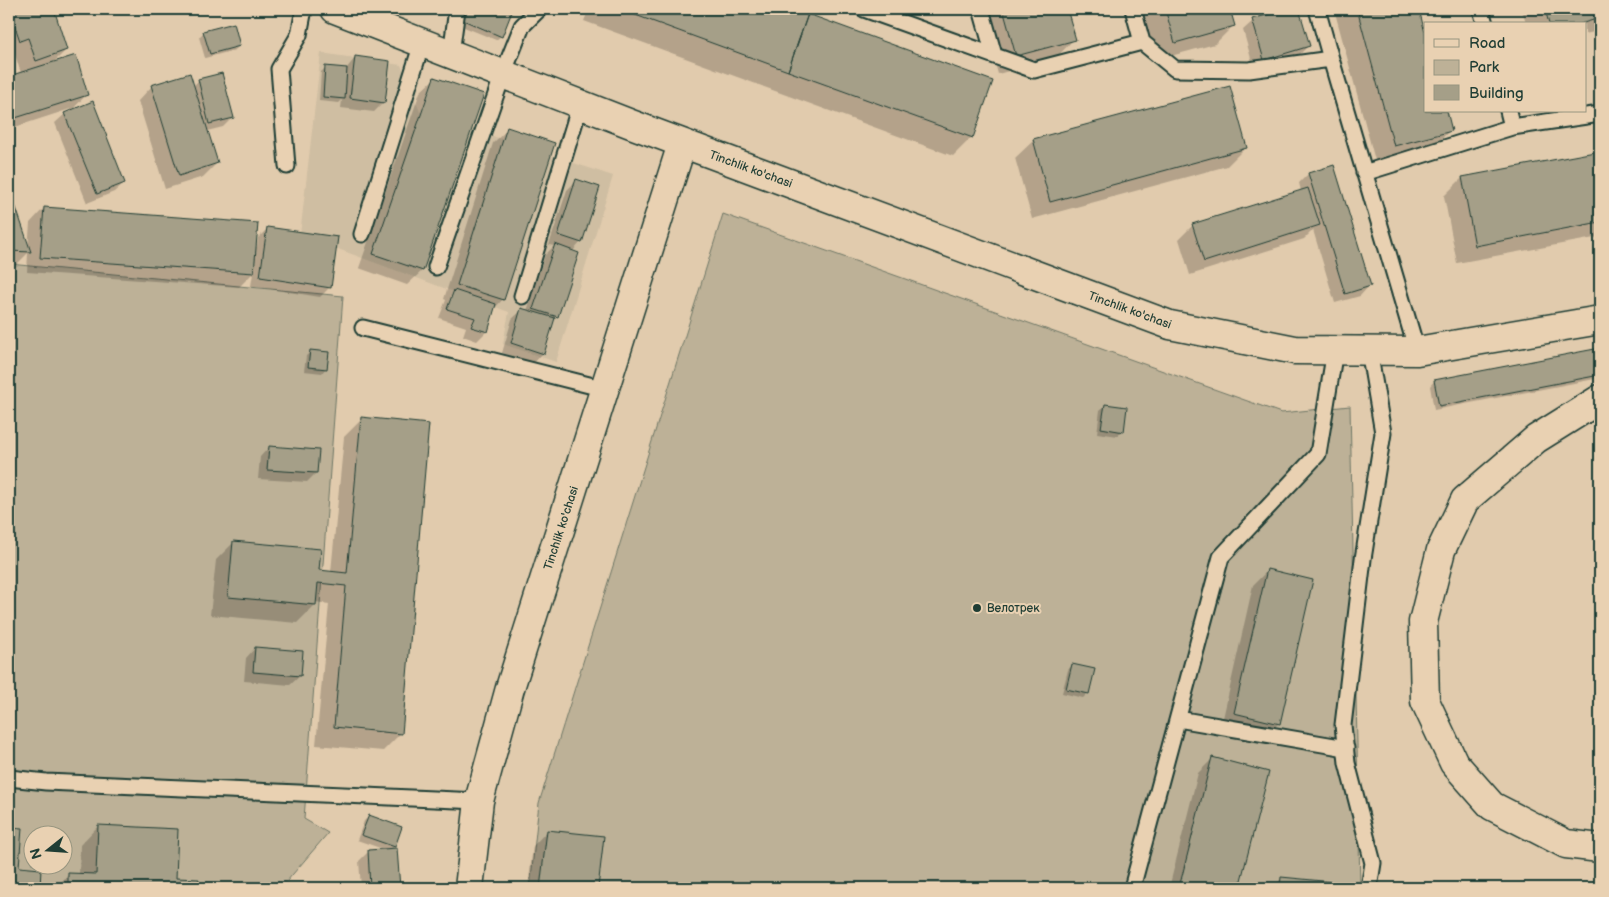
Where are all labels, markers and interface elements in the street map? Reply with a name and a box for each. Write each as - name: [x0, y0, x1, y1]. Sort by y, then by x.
- legend: [1424, 22, 1586, 112]
- text: Road: [1469, 34, 1505, 53]
- text: Park: [1469, 58, 1500, 77]
- text: Building: [1469, 84, 1524, 103]
- street label: Tinchlik ko'chasi: [707, 147, 795, 192]
- street label: Tinchlik ko'chasi: [1086, 288, 1174, 333]
- street label: Tinchlik ko'chasi: [541, 484, 582, 572]
- place label: Велотрек: [987, 601, 1040, 616]
- marker: Велотрек: [971, 602, 983, 614]
- north arrow: [22, 824, 72, 874]
- text: N: [26, 846, 46, 861]

